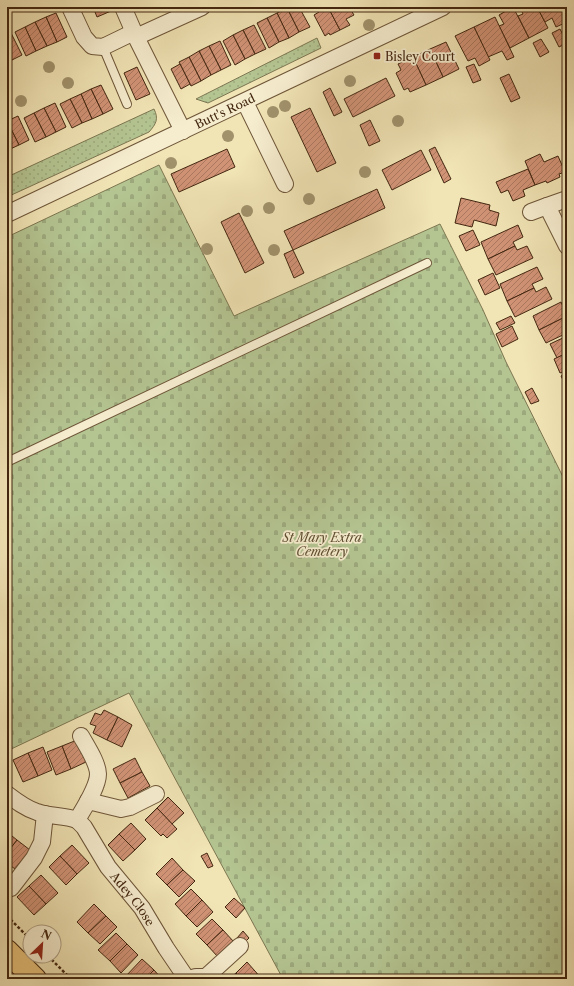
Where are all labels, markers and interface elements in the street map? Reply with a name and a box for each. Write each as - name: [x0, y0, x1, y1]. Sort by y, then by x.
- place label: Bisley Court: [385, 49, 456, 64]
- marker: Bisley Court: [372, 51, 382, 61]
- street label: Butt's Road: [192, 90, 258, 131]
- park label: St Mary Extra Cemetery: [281, 530, 362, 559]
- street label: Adey Close: [107, 868, 158, 929]
- north arrow: [22, 924, 62, 964]
- text: N: [39, 927, 54, 943]

